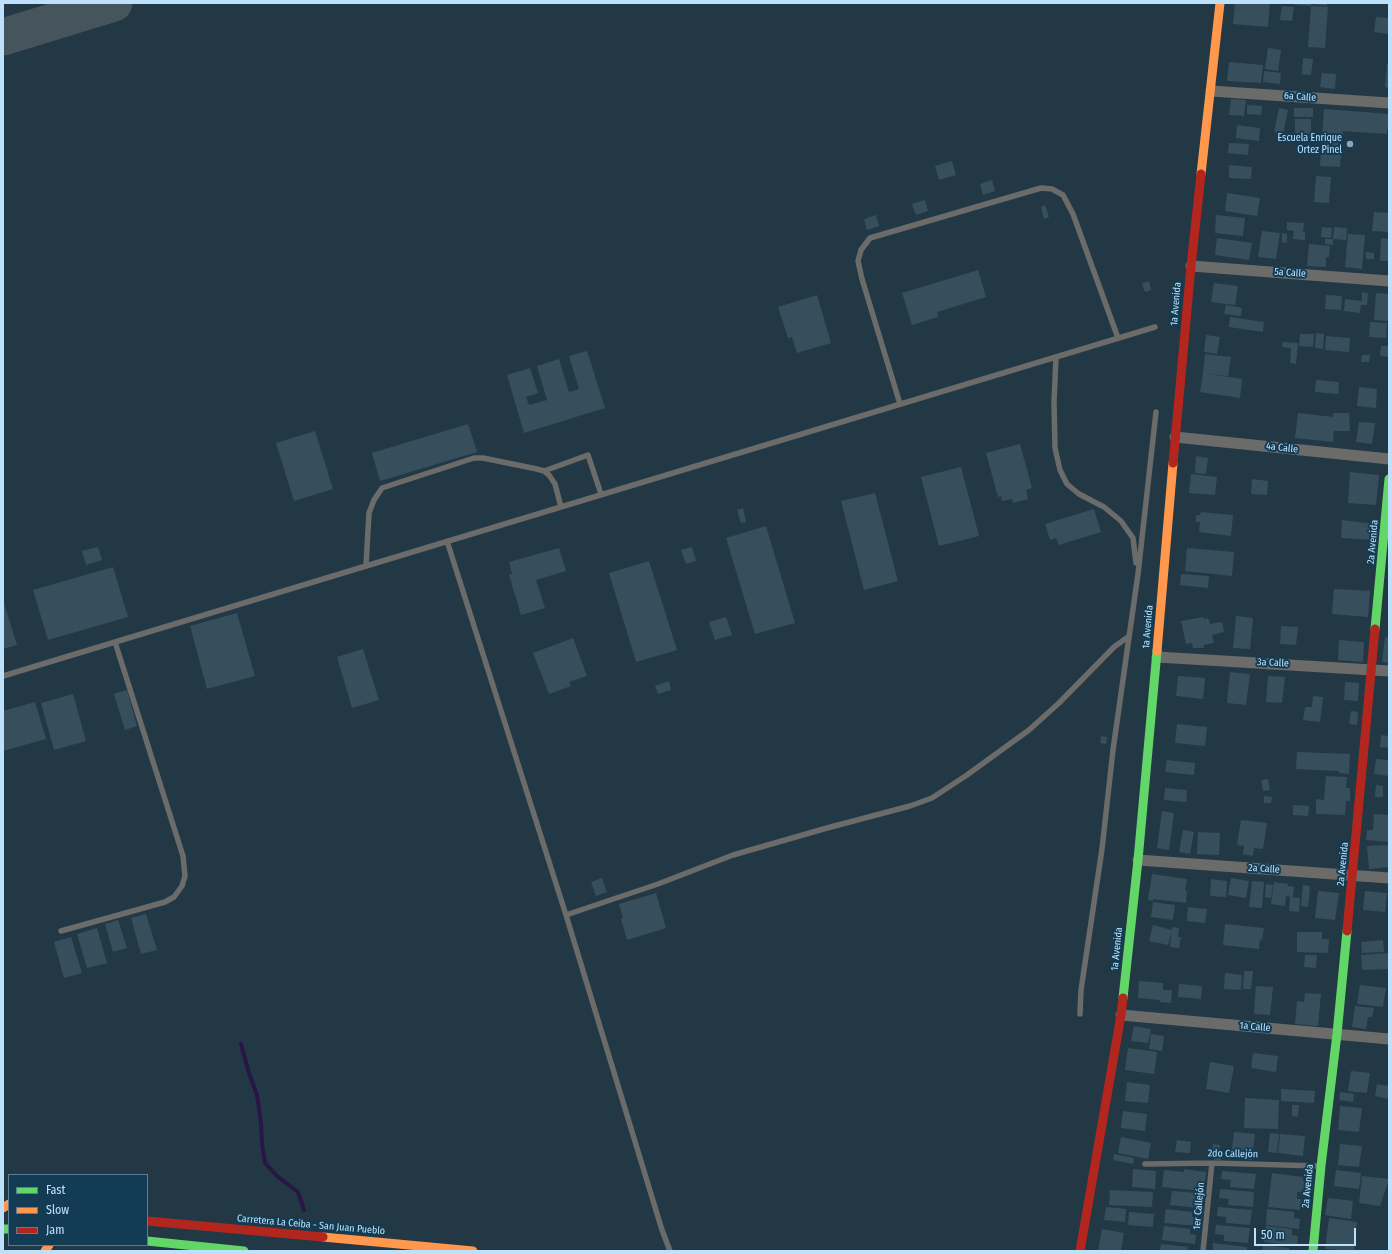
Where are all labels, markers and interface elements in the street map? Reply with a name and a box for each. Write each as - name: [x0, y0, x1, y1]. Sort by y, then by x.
- street label: 6a Calle: [1284, 90, 1316, 104]
- place label: Escuela Enrique Ortez Pinel: [1277, 132, 1342, 156]
- marker: Escuela Enrique Ortez Pinel: [1345, 139, 1355, 149]
- street label: 5a Calle: [1274, 266, 1306, 280]
- street label: 1a Avenida: [1168, 282, 1184, 326]
- street label: 4a Calle: [1265, 440, 1299, 456]
- street label: 2a Avenida: [1365, 519, 1381, 565]
- street label: 1a Avenida: [1140, 605, 1156, 649]
- street label: 3a Calle: [1257, 656, 1289, 670]
- street label: 2a Avenida: [1335, 841, 1351, 887]
- street label: 2a Calle: [1248, 862, 1280, 876]
- street label: 1a Avenida: [1109, 927, 1125, 971]
- street label: 1a Calle: [1239, 1020, 1271, 1034]
- street label: 2do Callejón: [1208, 1148, 1258, 1160]
- street label: 2a Avenida: [1300, 1163, 1316, 1209]
- legend: [8, 1174, 148, 1246]
- street label: 1er Callejón: [1191, 1182, 1207, 1230]
- text: Fast: [46, 1183, 65, 1197]
- text: Slow: [46, 1203, 69, 1217]
- street label: Carretera La Ceiba - San Juan Pueblo: [236, 1213, 386, 1237]
- scale bar: [1256, 1220, 1358, 1246]
- text: Jam: [46, 1223, 64, 1237]
- text: 50 m: [1261, 1228, 1285, 1242]

